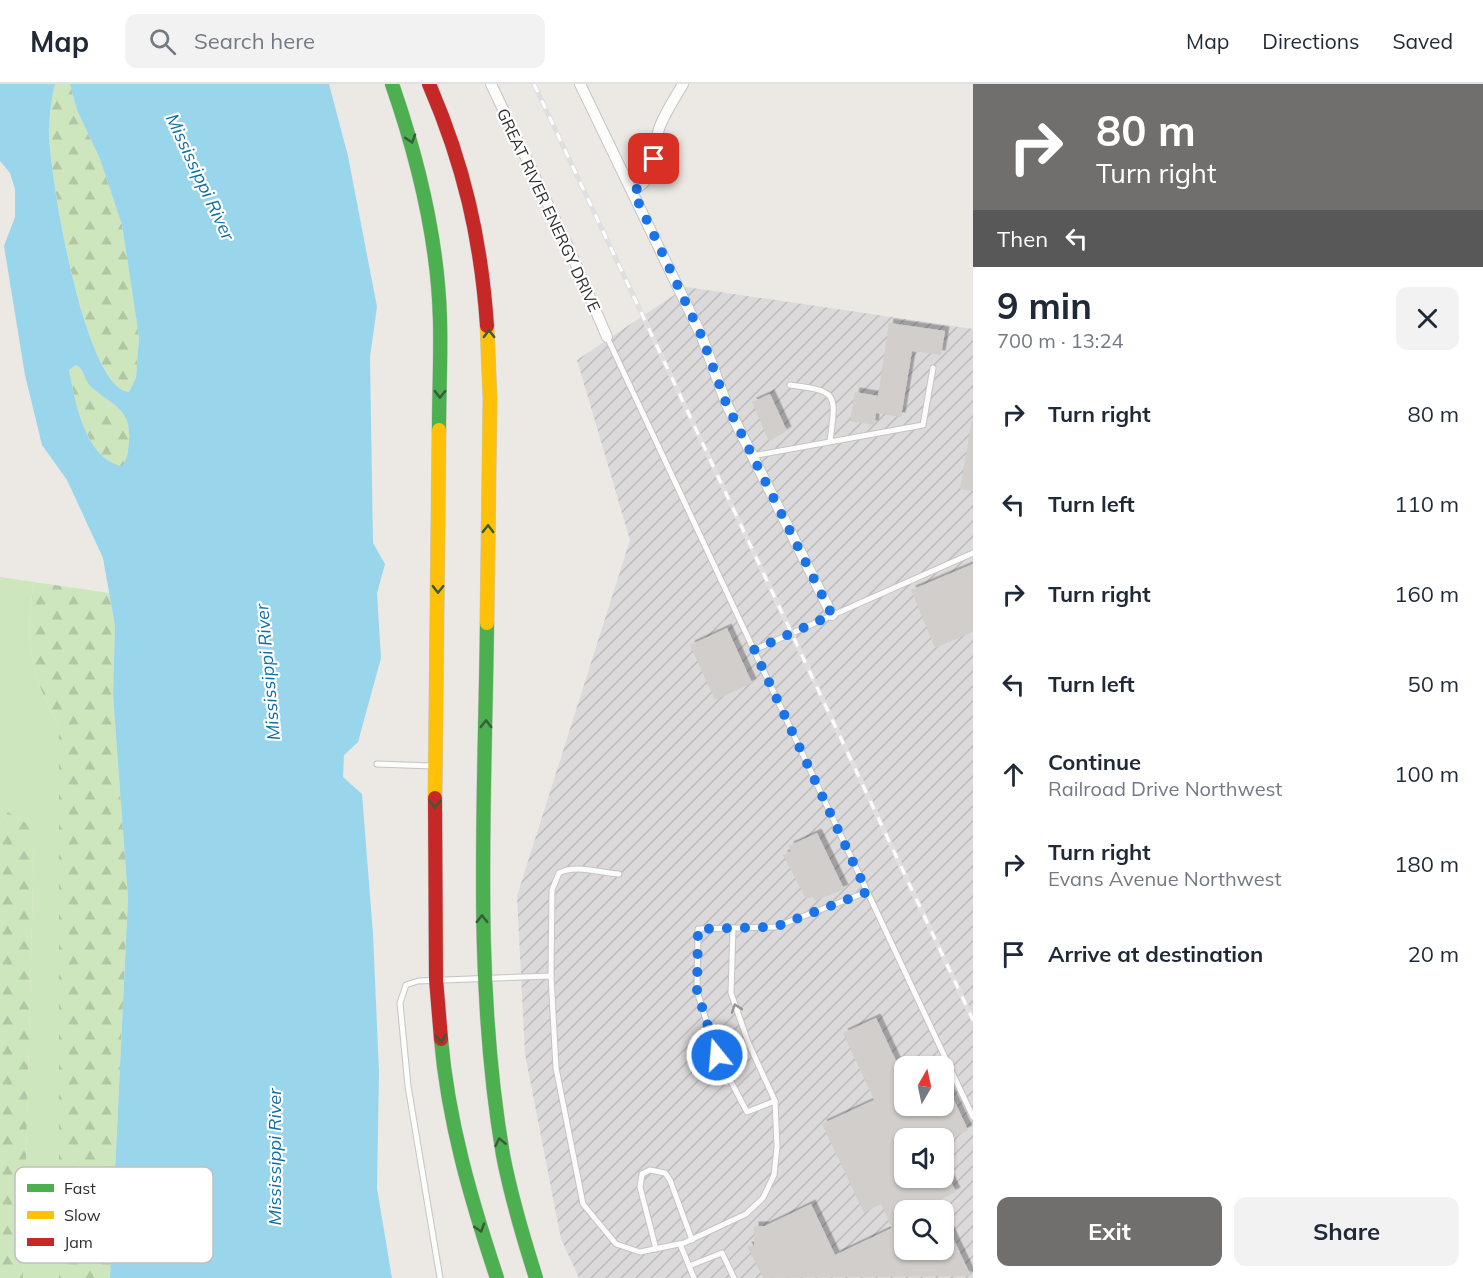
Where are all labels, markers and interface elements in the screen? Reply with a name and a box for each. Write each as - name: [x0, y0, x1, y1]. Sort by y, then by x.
- search box: [125, 14, 545, 68]
- text: Map: [30, 24, 89, 59]
- icon: search: [146, 25, 179, 58]
- text: Search here: [194, 27, 315, 55]
- text: Map: [1186, 28, 1229, 54]
- text: Directions: [1262, 28, 1359, 54]
- text: Saved: [1392, 28, 1453, 54]
- text: 80 m: [1096, 104, 1196, 157]
- street label: GREAT RIVER ENERGY DRIVE: [493, 105, 605, 315]
- icon: right: [997, 108, 1075, 186]
- water label: Mississippi River: [161, 110, 240, 245]
- one-way arrow: [404, 133, 417, 144]
- pin: [628, 133, 679, 184]
- icon: arrive: [637, 142, 670, 175]
- text: Turn right: [1096, 156, 1216, 190]
- icon: left: [1060, 222, 1093, 255]
- text: Then: [997, 225, 1048, 253]
- text: 9 min: [997, 283, 1092, 328]
- button: close: [1396, 287, 1459, 350]
- text: 700 m · 13:24: [997, 328, 1123, 353]
- one-way arrow: [483, 329, 495, 338]
- one-way arrow: [433, 390, 446, 399]
- icon: right: [997, 398, 1030, 431]
- text: Turn right: [1048, 400, 1151, 428]
- text: 80 m: [1408, 400, 1459, 428]
- icon: left: [997, 488, 1030, 521]
- text: Turn left: [1048, 490, 1135, 518]
- text: 110 m: [1394, 490, 1459, 518]
- one-way arrow: [482, 524, 495, 533]
- icon: right: [997, 578, 1030, 611]
- text: Turn right: [1048, 580, 1151, 608]
- text: 160 m: [1394, 580, 1459, 608]
- one-way arrow: [431, 585, 444, 594]
- water label: Mississippi River: [250, 601, 285, 741]
- icon: left: [997, 668, 1030, 701]
- text: Turn left: [1048, 670, 1135, 698]
- text: 50 m: [1408, 670, 1459, 698]
- one-way arrow: [480, 719, 492, 728]
- text: Continue: [1048, 748, 1141, 776]
- icon: ahead: [997, 758, 1030, 791]
- text: 100 m: [1394, 760, 1459, 788]
- text: Railroad Drive Northwest: [1048, 776, 1282, 801]
- one-way arrow: [429, 800, 441, 809]
- text: Turn right: [1048, 838, 1151, 866]
- icon: right: [997, 848, 1030, 881]
- text: 180 m: [1394, 850, 1459, 878]
- text: Evans Avenue Northwest: [1048, 866, 1281, 891]
- one-way arrow: [476, 914, 489, 923]
- icon: arrive: [997, 938, 1030, 971]
- text: Arrive at destination: [1048, 940, 1263, 968]
- text: 20 m: [1408, 940, 1459, 968]
- one-way arrow: [731, 1003, 744, 1014]
- position arrow: [685, 1023, 749, 1087]
- one-way arrow: [434, 1033, 447, 1042]
- north arrow: [894, 1056, 954, 1116]
- map controls: [894, 1056, 954, 1260]
- water label: Mississippi River: [263, 1087, 286, 1226]
- button: sound: [894, 1128, 954, 1188]
- one-way arrow: [494, 1137, 507, 1147]
- legend: [15, 1167, 213, 1263]
- text: Fast: [64, 1178, 96, 1198]
- button: Exit: [997, 1197, 1222, 1266]
- button: Share: [1234, 1197, 1459, 1266]
- button: search: [894, 1200, 954, 1260]
- text: Slow: [64, 1205, 101, 1225]
- one-way arrow: [473, 1222, 485, 1233]
- text: Jam: [64, 1232, 93, 1252]

